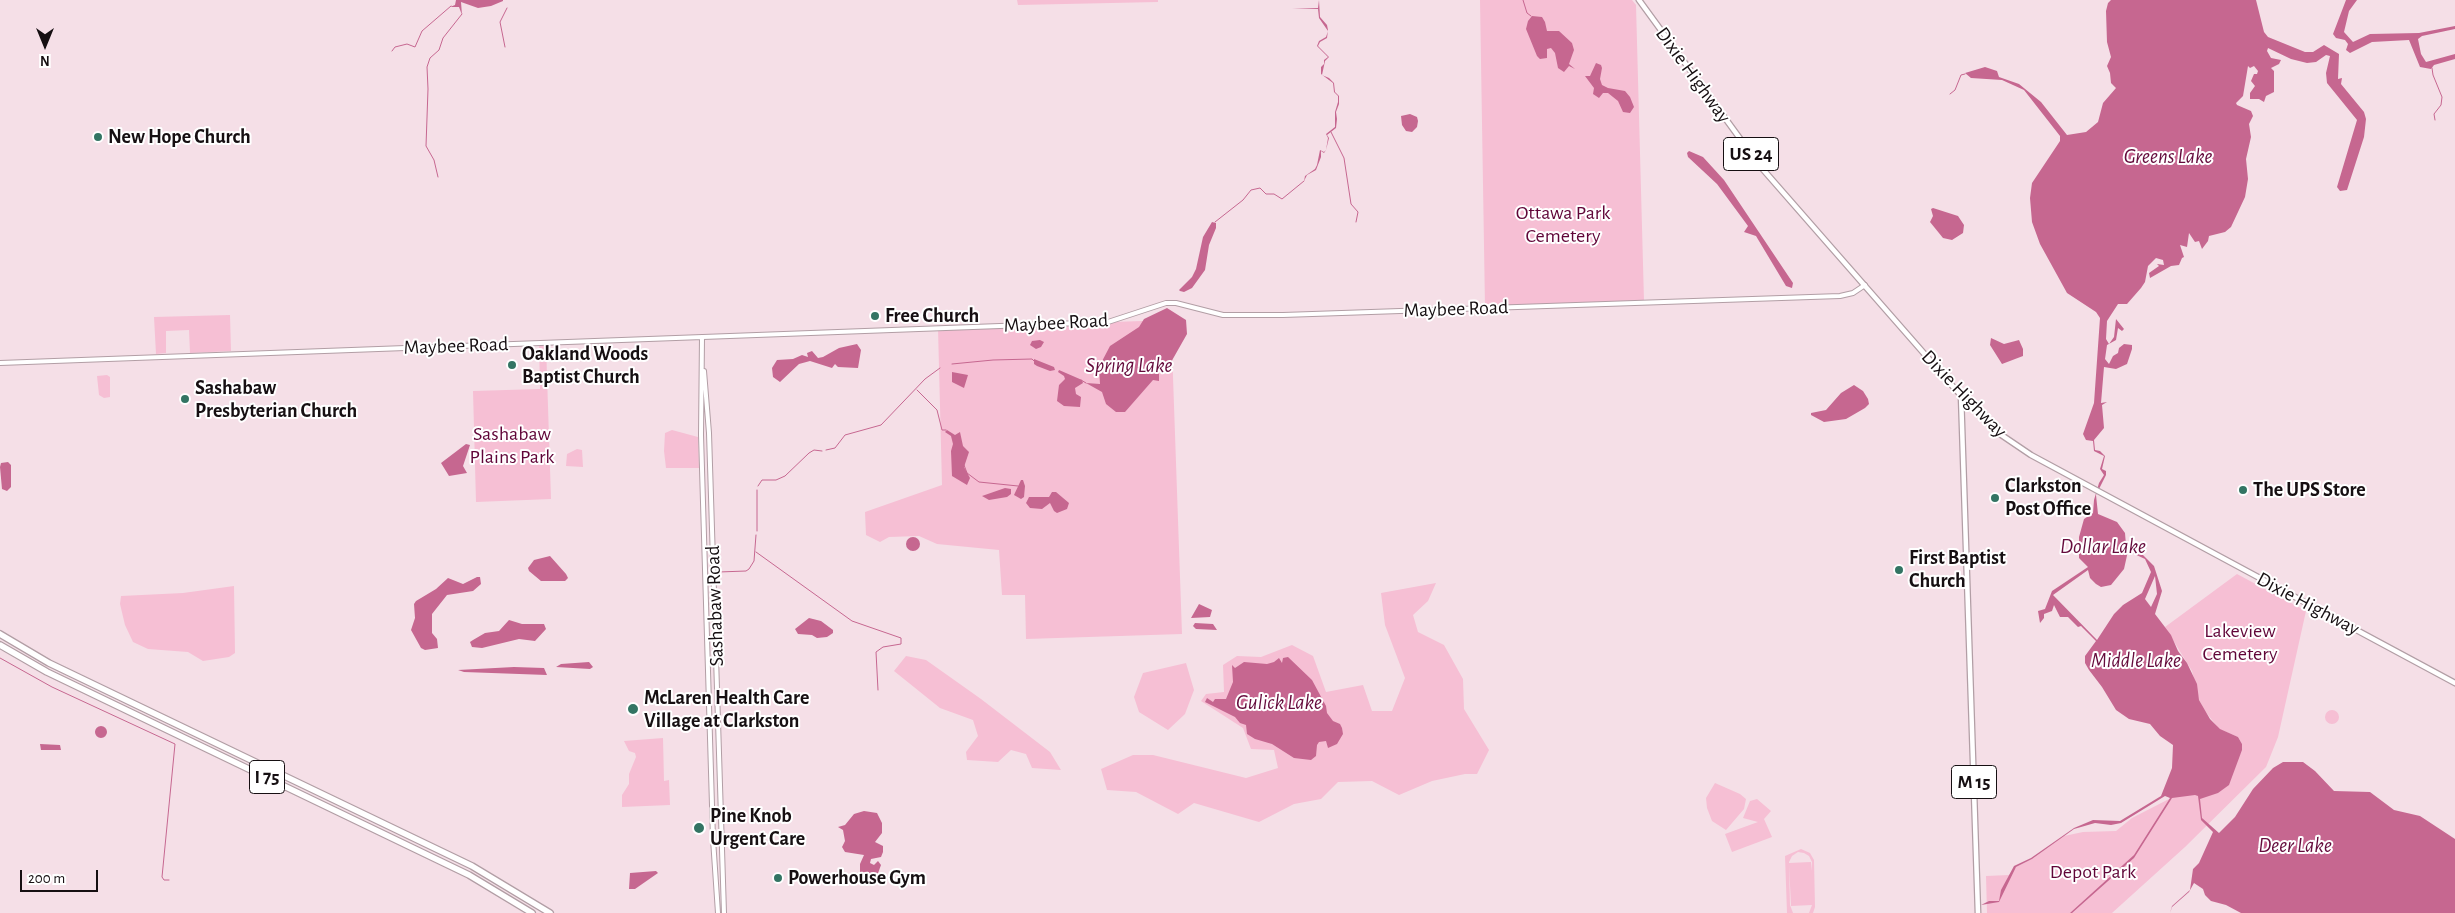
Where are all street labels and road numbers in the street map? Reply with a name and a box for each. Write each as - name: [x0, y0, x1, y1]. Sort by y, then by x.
- street label: Dixie Highway: [1650, 22, 1736, 128]
- road number: US 24: [1724, 138, 1778, 170]
- street label: Maybee Road: [1403, 295, 1509, 323]
- street label: Maybee Road: [1003, 308, 1109, 338]
- street label: Maybee Road: [403, 332, 509, 360]
- street label: Dixie Highway: [1916, 345, 2012, 443]
- street label: Sashabaw Road: [701, 545, 729, 667]
- street label: Dixie Highway: [2253, 567, 2363, 641]
- road number: I 75: [250, 760, 284, 794]
- road number: M 15: [1952, 766, 1996, 799]

